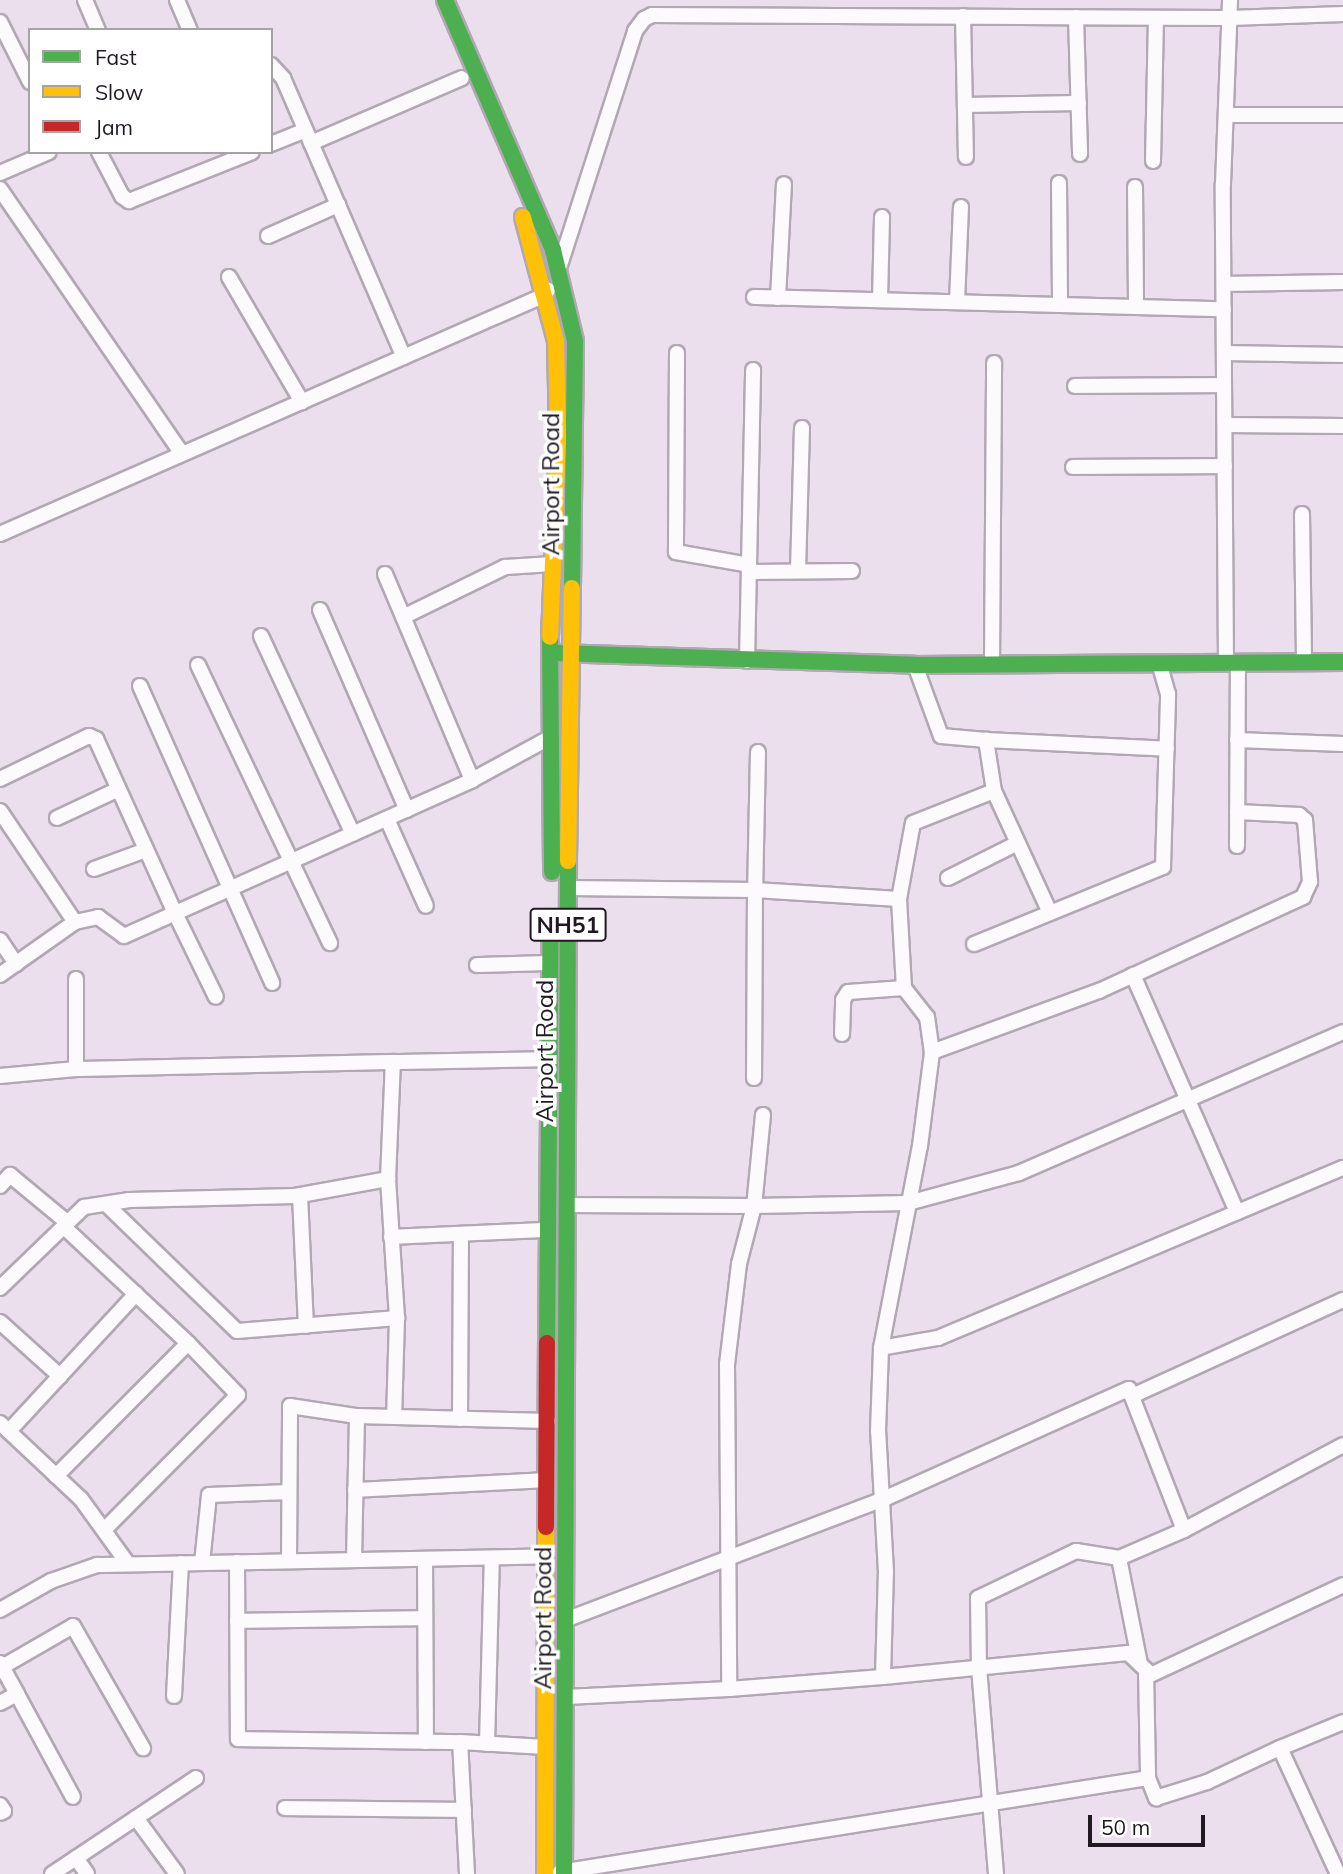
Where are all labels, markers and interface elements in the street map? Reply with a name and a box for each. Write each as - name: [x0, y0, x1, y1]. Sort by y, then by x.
- legend: [28, 28, 273, 154]
- text: Fast: [95, 44, 137, 70]
- text: Slow: [95, 79, 143, 105]
- text: Jam: [95, 114, 133, 140]
- street label: Airport Road: [537, 412, 565, 556]
- road number: NH51: [530, 906, 606, 944]
- street label: Airport Road: [531, 979, 559, 1123]
- street label: Airport Road: [529, 1546, 557, 1690]
- scale bar: [1091, 1800, 1208, 1844]
- text: 50 m: [1101, 1814, 1150, 1840]

